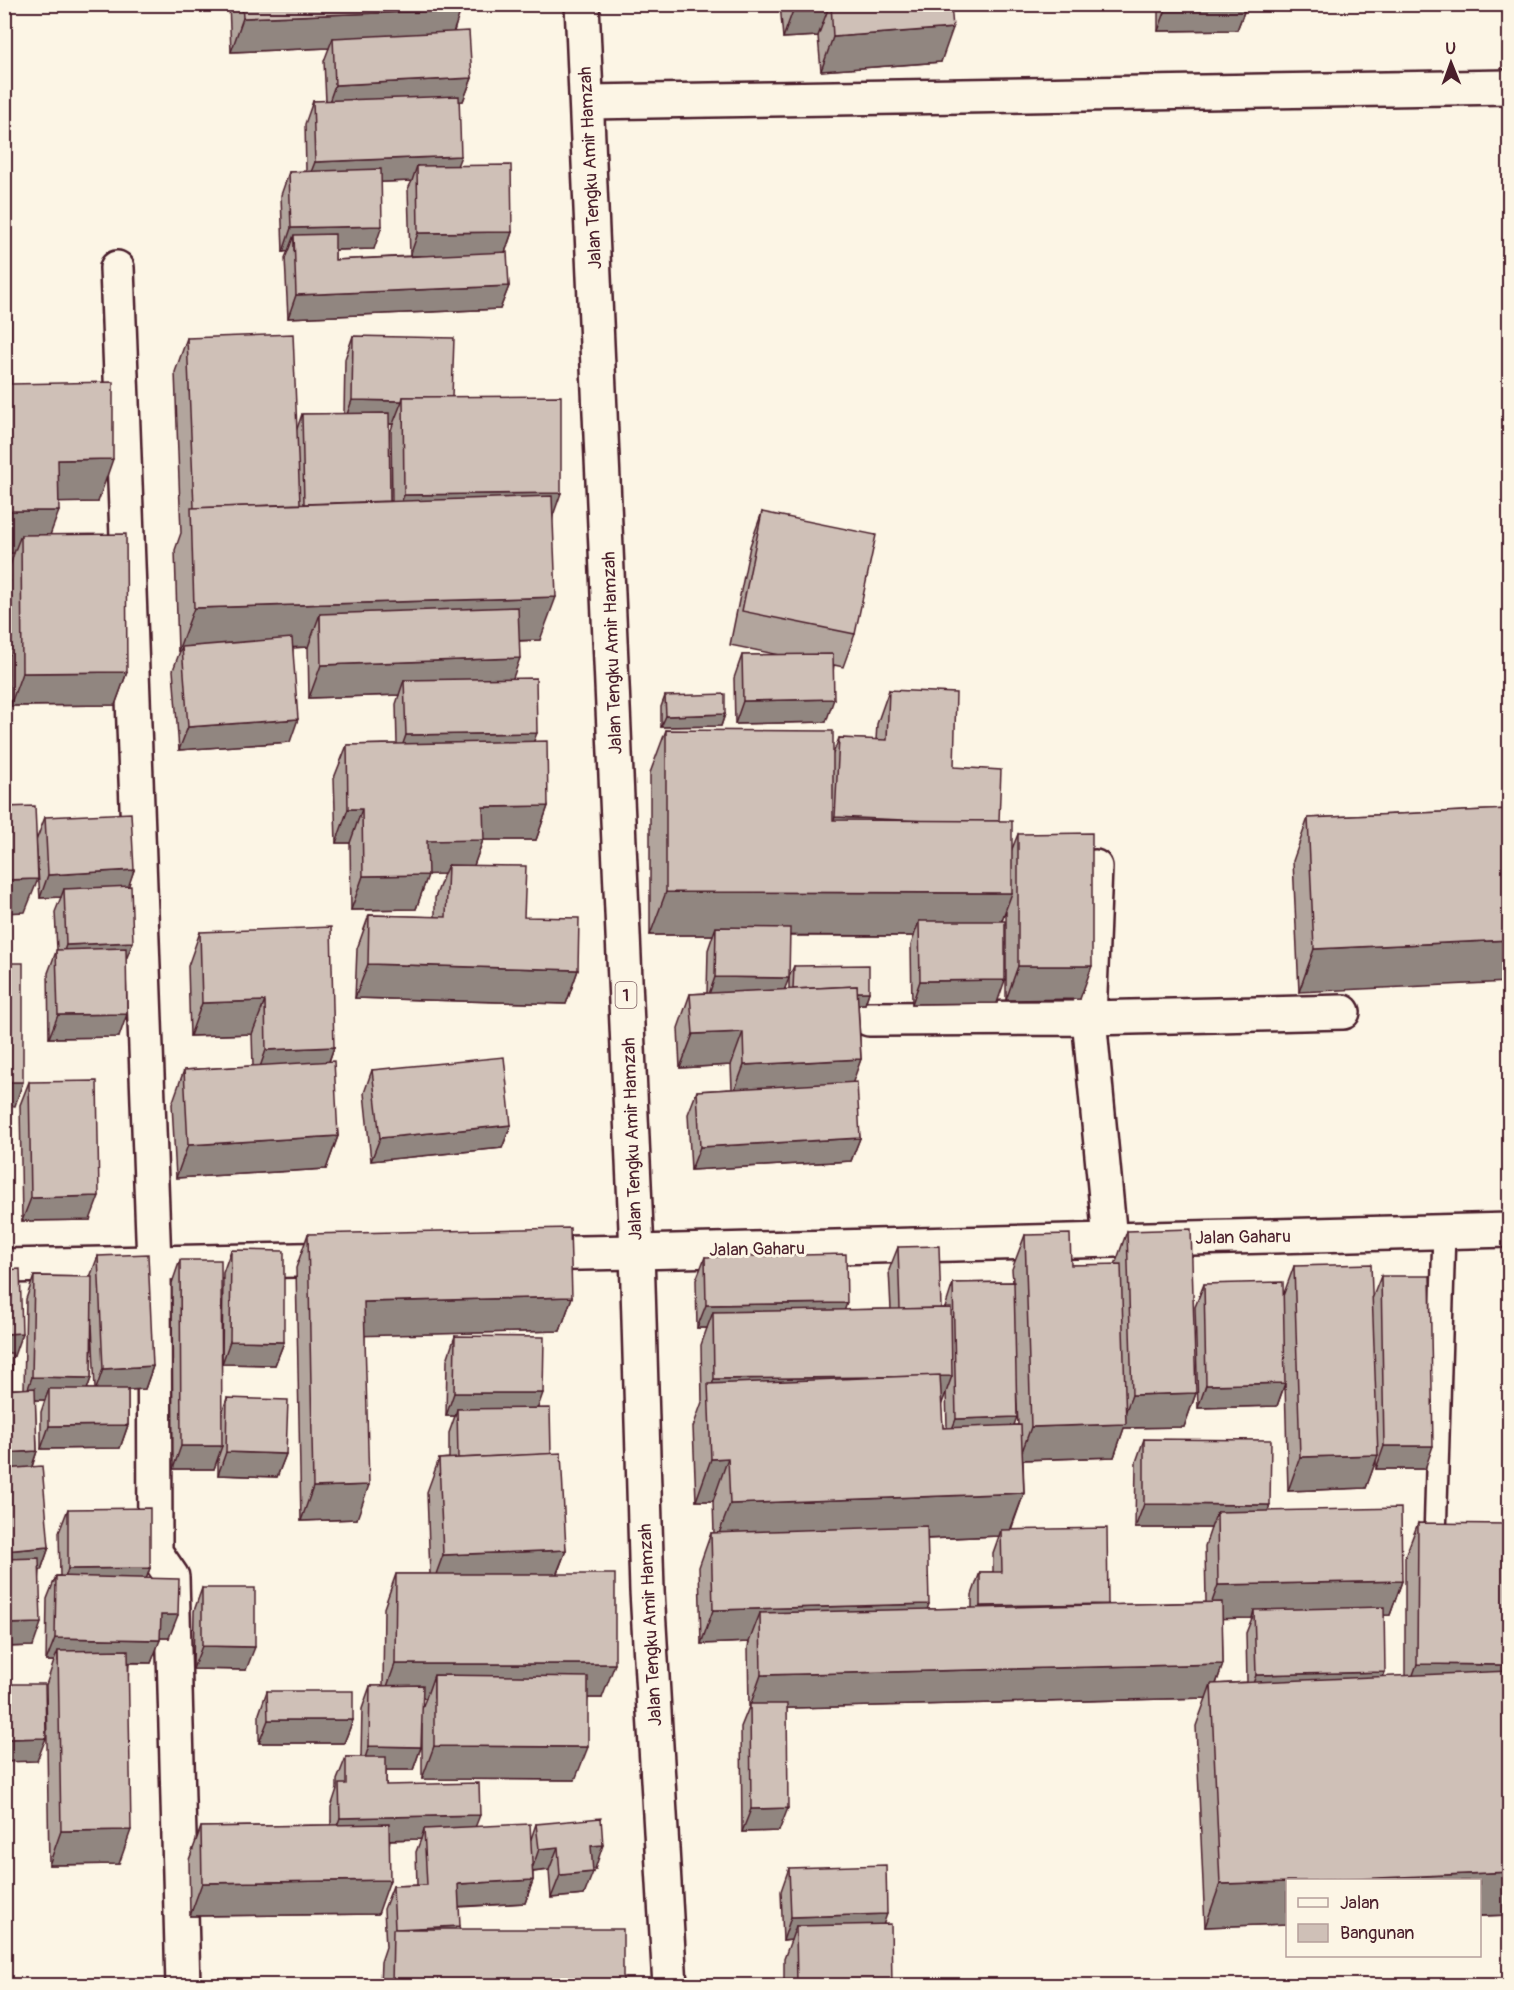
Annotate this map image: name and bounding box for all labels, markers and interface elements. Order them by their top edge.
north arrow [1421,33,1481,93]
text: U [1445,39,1457,59]
street label: Jalan Tengku Amir Hamzah [574,66,607,270]
street label: Jalan Tengku Amir Hamzah [597,551,628,755]
road number: 1 [616,982,636,1008]
street label: Jalan Tengku Amir Hamzah [617,1037,648,1241]
street label: Jalan Gaharu [1195,1225,1291,1250]
street label: Jalan Gaharu [709,1237,805,1262]
street label: Jalan Tengku Amir Hamzah [634,1523,667,1727]
legend [1286,1879,1481,1957]
text: Jalan [1340,1892,1379,1915]
text: Bangunan [1340,1922,1415,1945]

